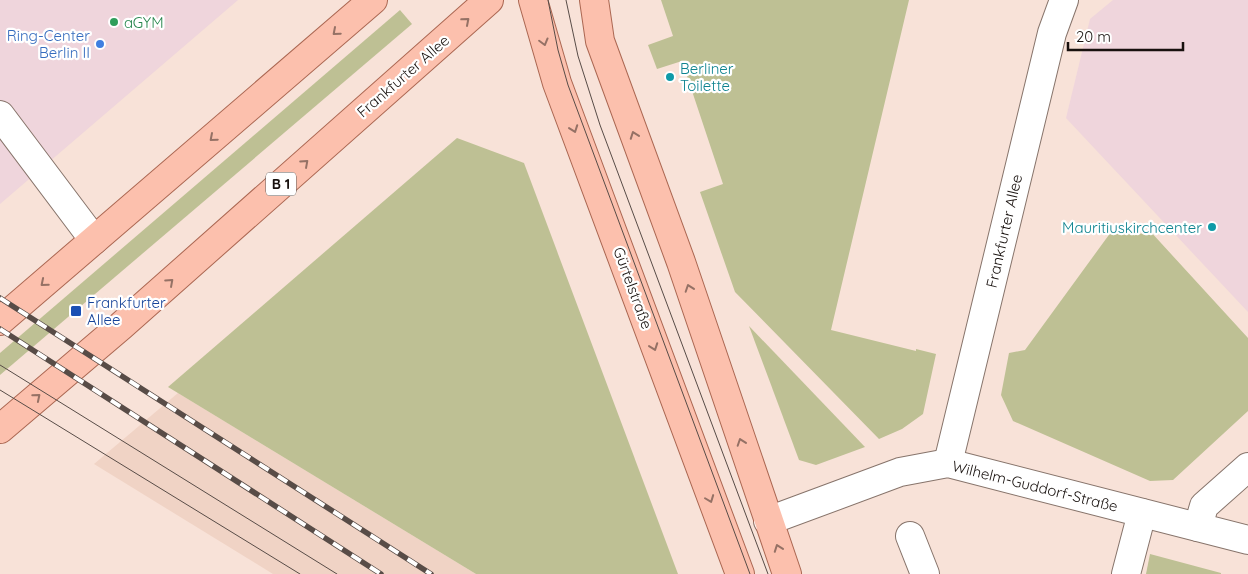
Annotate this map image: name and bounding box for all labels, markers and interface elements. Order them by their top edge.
place label: aGYM [124,13,164,32]
marker: aGYM [108,16,120,28]
one-way arrow [460,17,469,26]
scale bar [1068,20,1183,52]
place label: Ring-Center Berlin II [7,26,90,62]
one-way arrow [332,26,341,35]
text: 20 m [1076,27,1111,46]
street label: Frankfurter Allee [353,31,453,121]
one-way arrow [538,37,549,46]
marker: Ring-Center Berlin II [94,38,106,50]
place label: Berliner Toilette [680,59,734,95]
marker: Berliner Toilette [664,71,676,83]
one-way arrow [568,124,578,133]
one-way arrow [630,131,640,140]
one-way arrow [209,132,218,141]
one-way arrow [299,160,308,169]
road number: B 1 [266,172,296,195]
street label: Frankfurter Allee [982,172,1026,290]
place label: Mauritiuskirchcenter [1062,218,1202,237]
marker: Mauritiuskirchcenter [1206,221,1218,233]
street label: Gürtelstraße [609,244,657,332]
one-way arrow [41,277,50,286]
one-way arrow [164,279,173,288]
one-way arrow [685,284,695,292]
place label: Frankfurter Allee [87,293,166,329]
marker: Frankfurter Allee [69,304,83,318]
one-way arrow [648,342,658,351]
one-way arrow [31,395,40,403]
one-way arrow [737,438,747,446]
street label: Wilhelm-Guddorf-Straße [950,456,1120,516]
one-way arrow [704,494,715,503]
one-way arrow [774,544,784,552]

